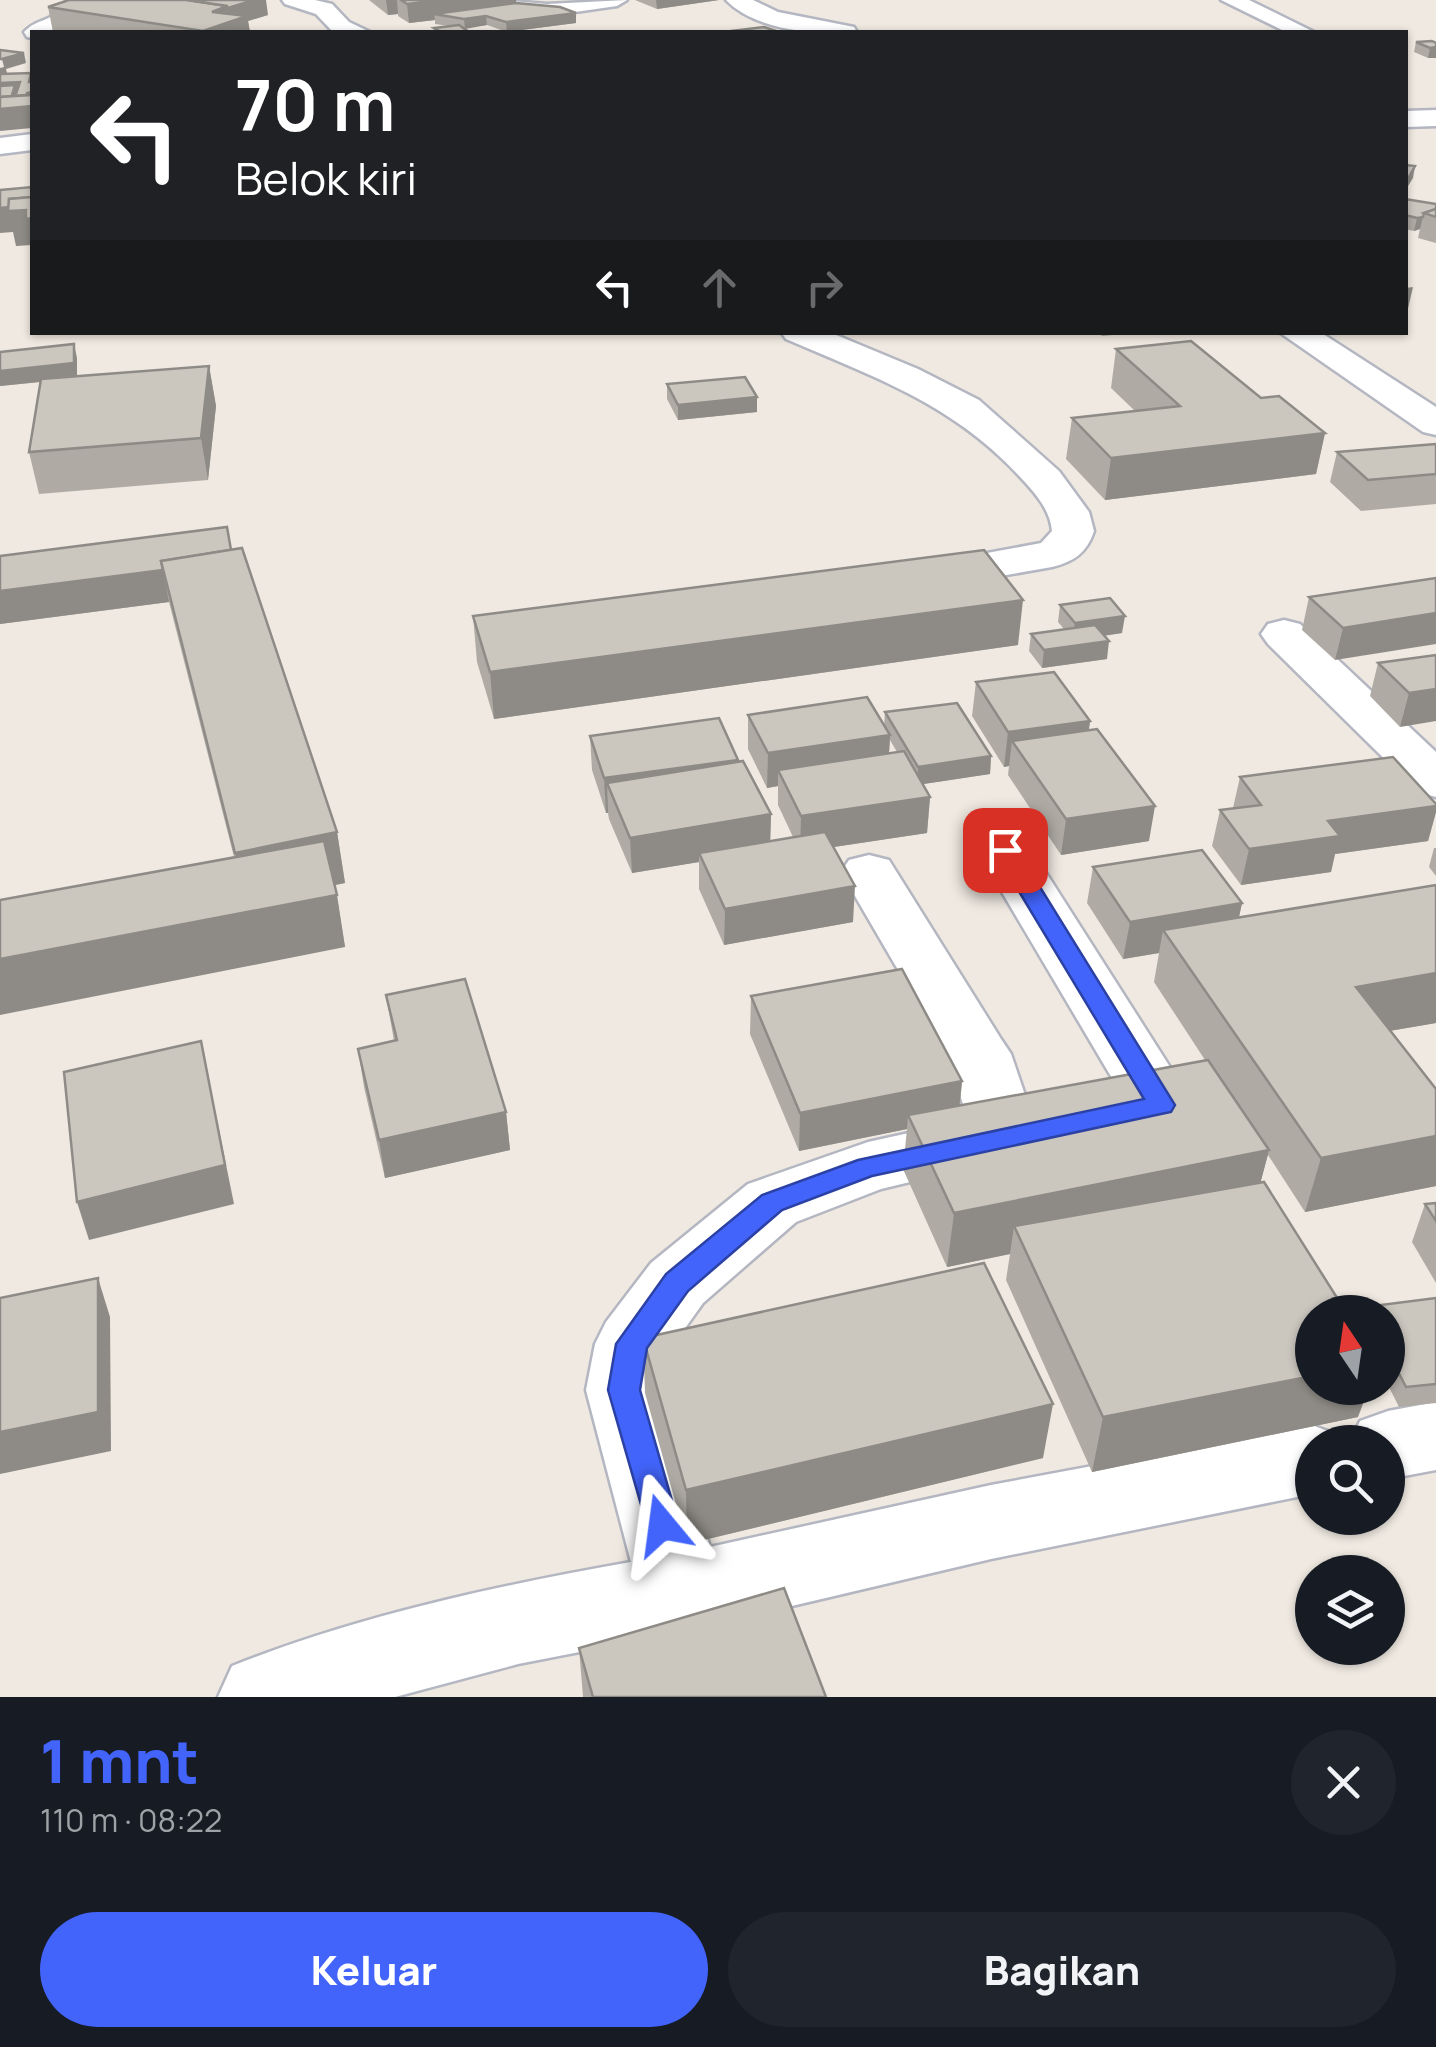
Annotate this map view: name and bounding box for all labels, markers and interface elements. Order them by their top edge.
text: 70 m [235,56,395,152]
icon: left [70,70,200,200]
text: Belok kiri [235,147,417,209]
icon: left [587,260,642,315]
icon: ahead [692,260,747,315]
icon: right [797,260,852,315]
pin [963,808,1048,893]
icon: arrive [978,823,1033,878]
north arrow [1295,1295,1405,1405]
map controls [1295,1295,1405,1665]
button: search [1295,1425,1405,1535]
position arrow [610,1473,714,1577]
button: layers [1295,1555,1405,1665]
text: 1 mnt [40,1719,199,1801]
button: close [1291,1730,1396,1835]
text: 110 m · 08:22 [40,1798,222,1842]
button: Keluar [40,1912,708,2027]
button: Bagikan [728,1912,1396,2027]

